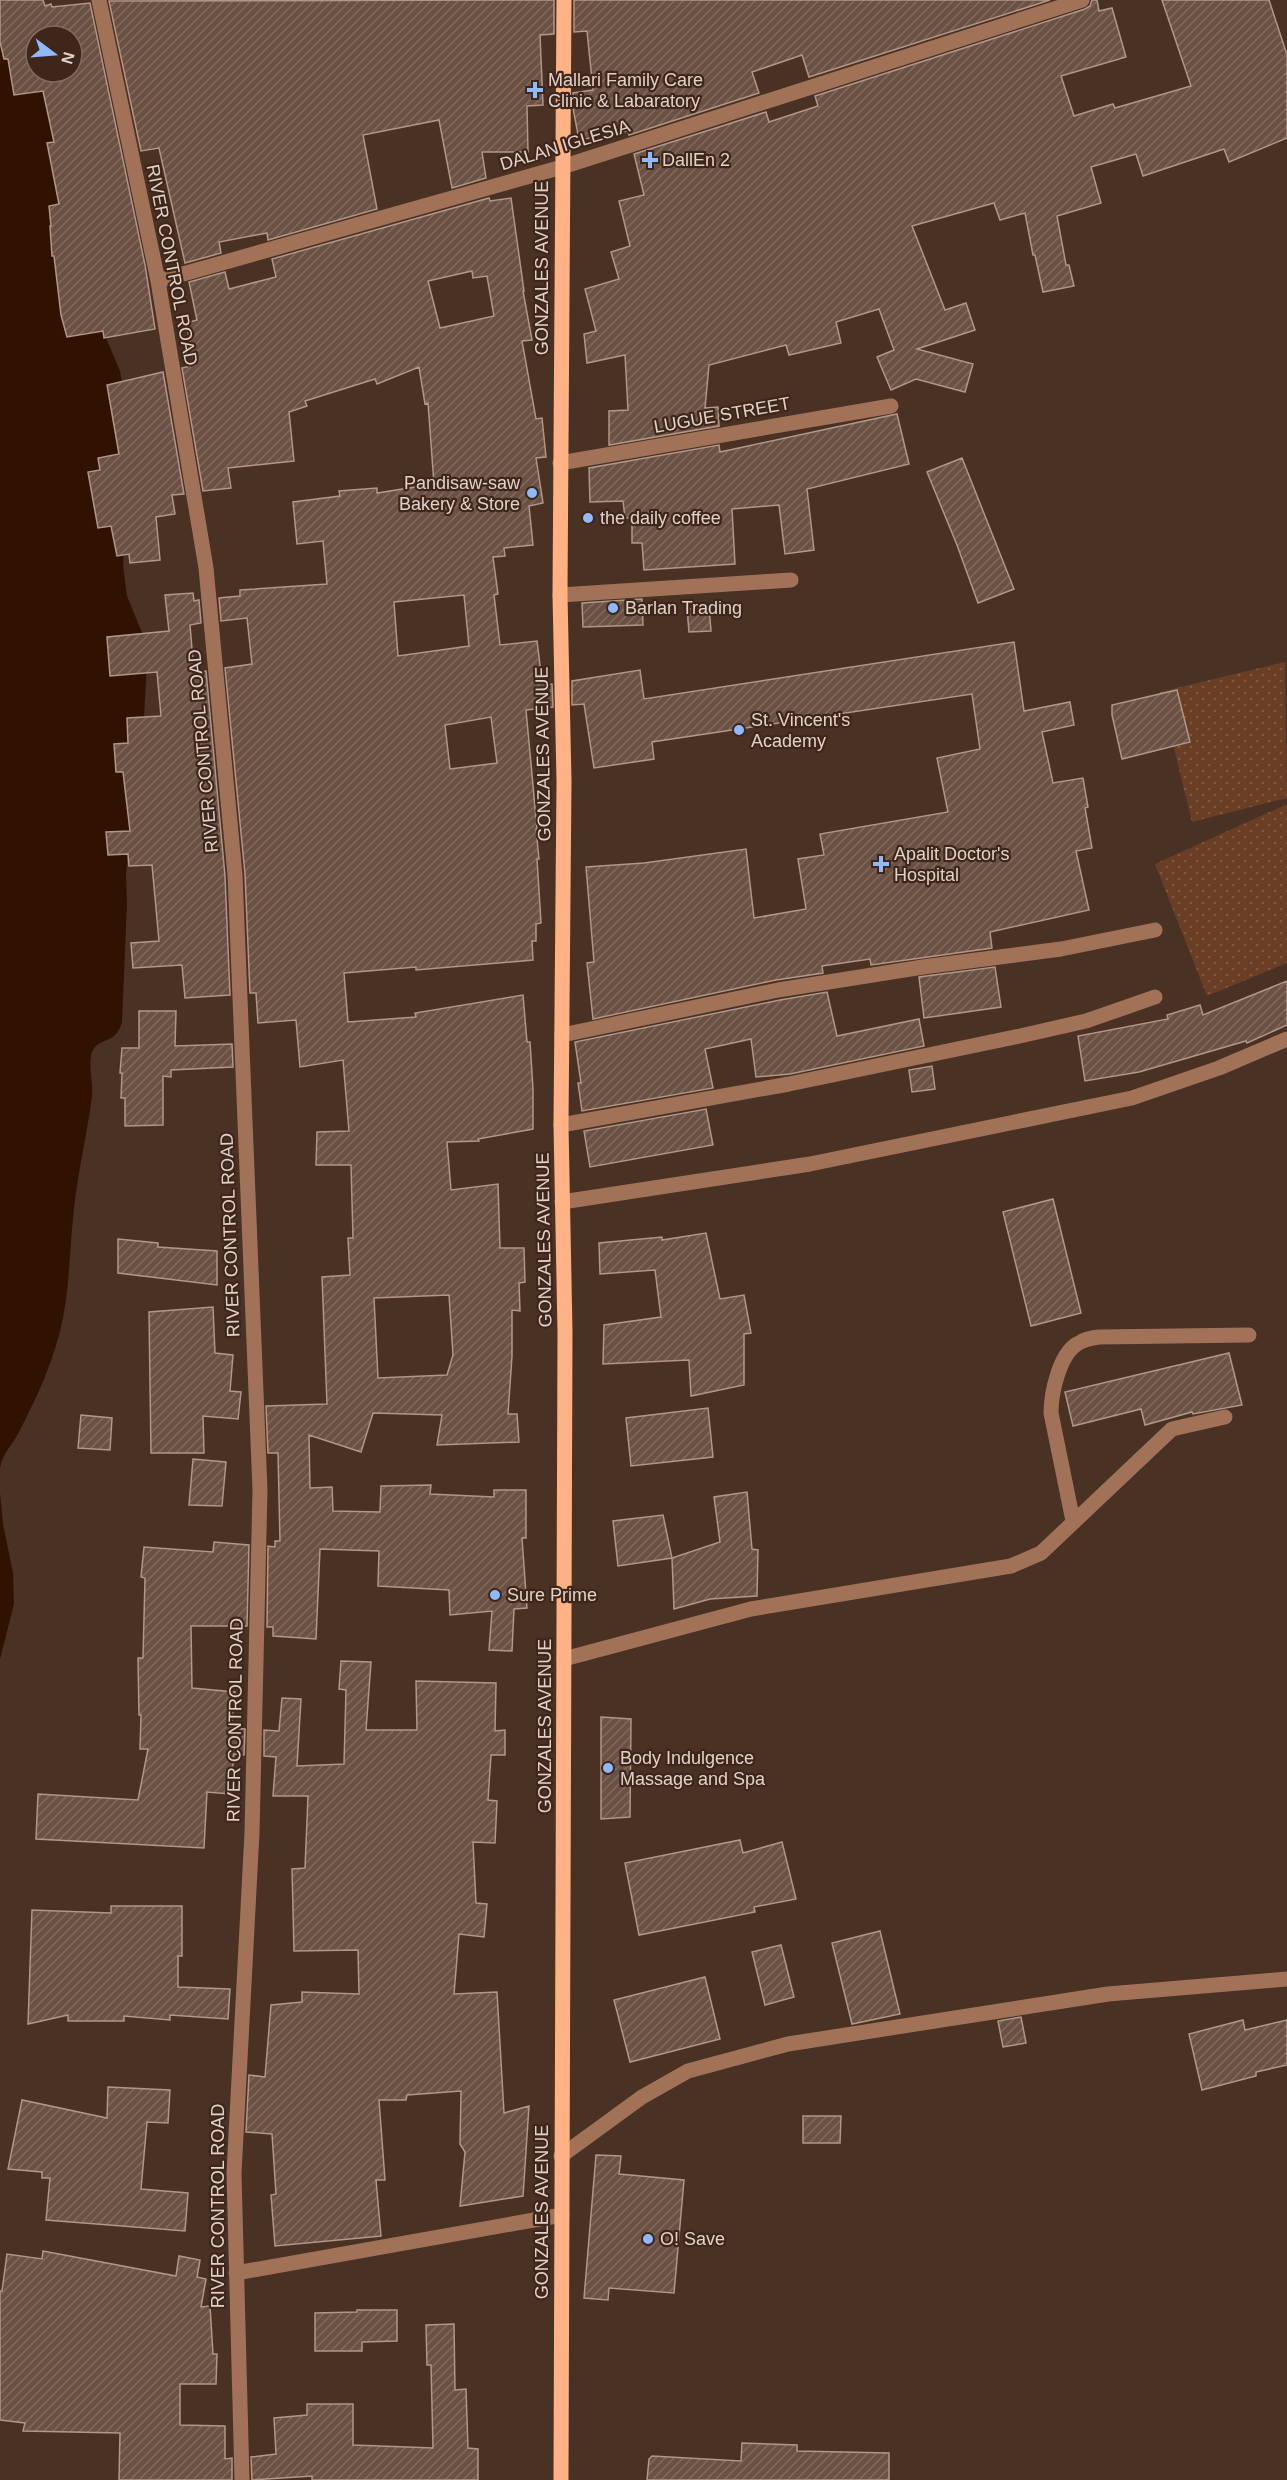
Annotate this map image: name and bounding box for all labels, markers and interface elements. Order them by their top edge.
north arrow [24,24,84,84]
text: N [58,50,78,66]
place label: Mallari Family Care Clinic & Labaratory [548,70,703,111]
marker: Mallari Family Care Clinic & Labaratory [526,81,544,99]
street label: DALAN IGLESIA [497,116,633,174]
place label: DallEn 2 [662,150,730,170]
marker: DallEn 2 [643,153,657,167]
street label: RIVER CONTROL ROAD [143,163,201,367]
street label: GONZALES AVENUE [532,181,552,355]
street label: LUGUE STREET [652,393,792,437]
place label: Pandisaw-saw Bakery & Store [399,473,521,514]
marker: Pandisaw-saw Bakery & Store [525,486,539,500]
place label: the daily coffee [600,508,721,528]
marker: the daily coffee [581,511,595,525]
place label: Barlan Trading [625,598,742,618]
marker: Barlan Trading [606,601,620,615]
street label: RIVER CONTROL ROAD [184,648,222,854]
street label: GONZALES AVENUE [531,666,555,842]
place label: St. Vincent's Academy [751,710,850,751]
marker: St. Vincent's Academy [732,723,746,737]
place label: Apalit Doctor's Hospital [894,844,1009,885]
marker: Apalit Doctor's Hospital [872,855,890,873]
street label: RIVER CONTROL ROAD [216,1133,244,1337]
street label: GONZALES AVENUE [532,1152,556,1328]
place label: Sure Prime [507,1585,597,1605]
marker: Sure Prime [488,1588,502,1602]
street label: RIVER CONTROL ROAD [223,1618,247,1822]
street label: GONZALES AVENUE [535,1639,555,1813]
place label: Body Indulgence Massage and Spa [620,1748,766,1789]
marker: Body Indulgence Massage and Spa [601,1761,615,1775]
street label: RIVER CONTROL ROAD [208,2104,228,2308]
street label: GONZALES AVENUE [532,2125,552,2299]
place label: O! Save [660,2229,725,2249]
marker: O! Save [641,2232,655,2246]

